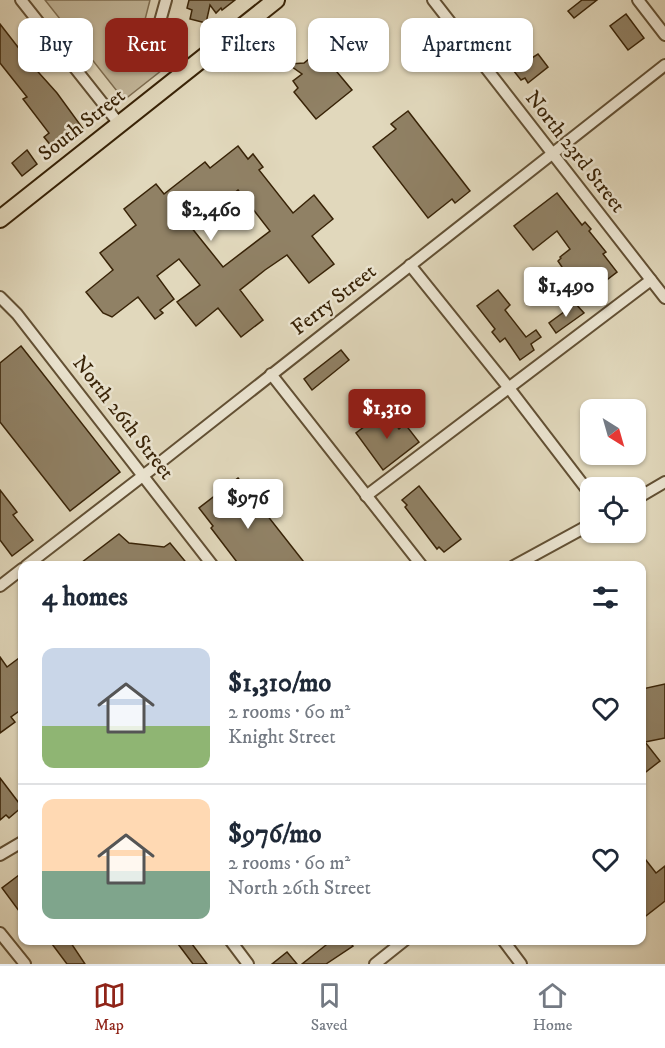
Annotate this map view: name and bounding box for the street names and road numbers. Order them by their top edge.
street label: South Street [33,83,131,167]
street label: North 23rd Street [519,86,631,218]
street label: Ferry Street [286,259,382,341]
street label: North 26th Street [67,351,180,485]

